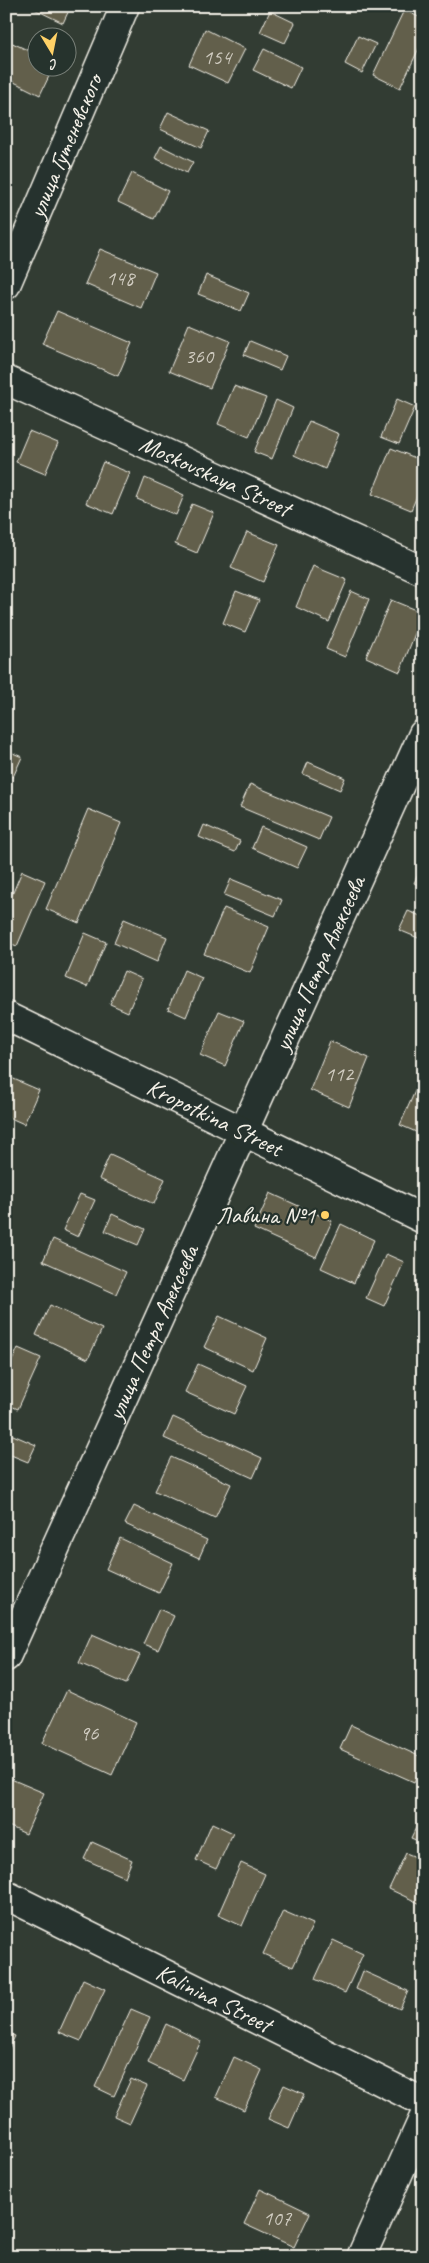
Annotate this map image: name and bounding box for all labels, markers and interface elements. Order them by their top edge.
north arrow [28,28,78,78]
house number: 154 [203,44,234,70]
text: С [47,55,59,74]
street label: улица Гутеневского [21,67,110,224]
house number: 148 [106,265,137,291]
house number: 360 [185,343,215,369]
street label: Moskovskaya Street [135,428,298,525]
street label: улица Петра Алексеева [266,869,373,1058]
house number: 112 [325,1061,355,1087]
street label: Kropotkina Street [142,1072,289,1164]
place label: Лавина №1 [216,1200,316,1230]
marker: Лавина №1 [319,1209,331,1221]
street label: улица Петра Алексеева [99,1238,206,1427]
house number: 96 [80,1720,99,1746]
street label: Kalinina Street [151,1957,279,2041]
house number: 107 [263,2205,293,2231]

